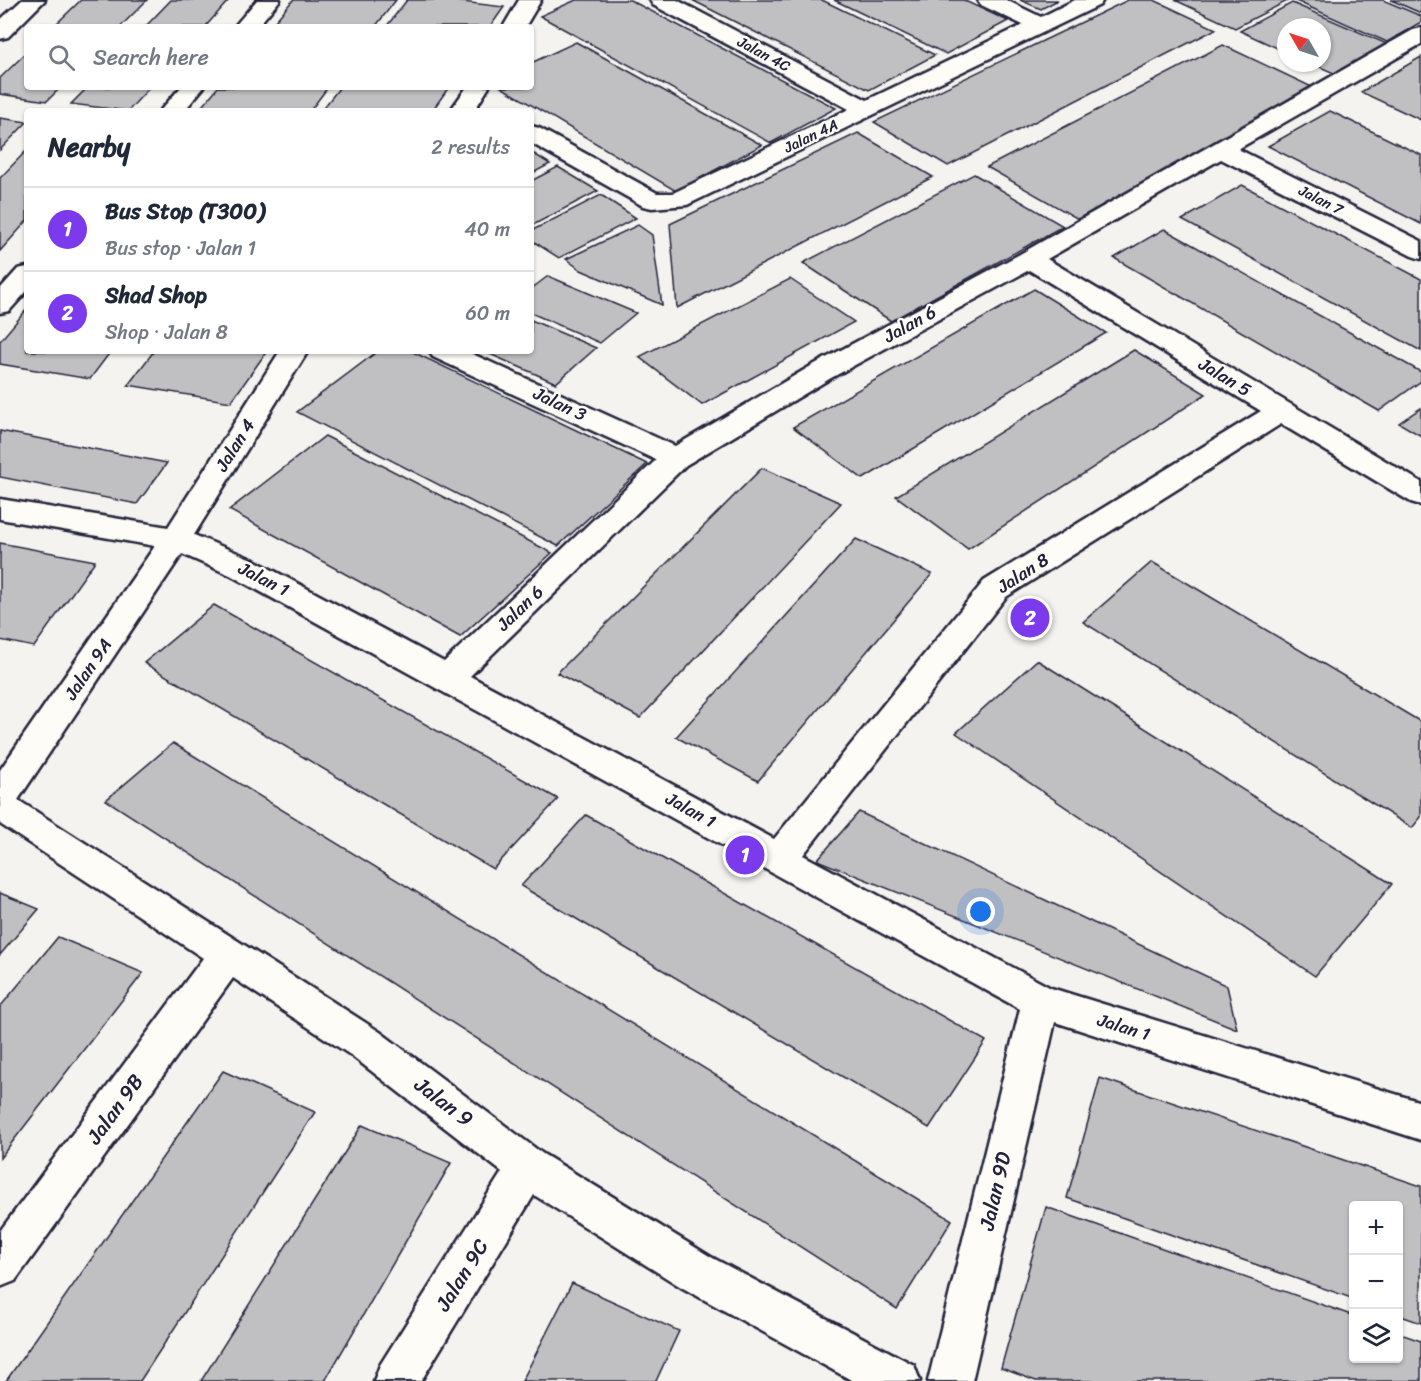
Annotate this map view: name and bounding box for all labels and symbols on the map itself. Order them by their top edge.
north arrow [1277,18,1331,72]
street label: Jalan 4C [732,29,796,79]
street label: Jalan 4A [779,112,843,161]
street label: Jalan 7 [1293,177,1349,223]
street label: Jalan 6 [877,296,942,352]
street label: Jalan 5 [1191,348,1258,405]
street label: Jalan 3 [527,377,592,430]
street label: Jalan 4 [206,412,264,479]
street label: Jalan 8 [990,544,1056,602]
street label: Jalan 1 [232,552,295,606]
street label: Jalan 6 [488,577,551,640]
pin: 2 [1010,596,1050,640]
street label: Jalan 9A [55,631,121,707]
street label: Jalan 1 [659,782,723,837]
pin: 1 [726,832,764,878]
your location [966,897,995,926]
street label: Jalan 1 [1093,1004,1155,1050]
street label: Jalan 9B [76,1066,154,1153]
street label: Jalan 9 [405,1066,482,1137]
street label: Jalan 9D [967,1148,1023,1235]
street label: Jalan 9C [424,1231,499,1320]

